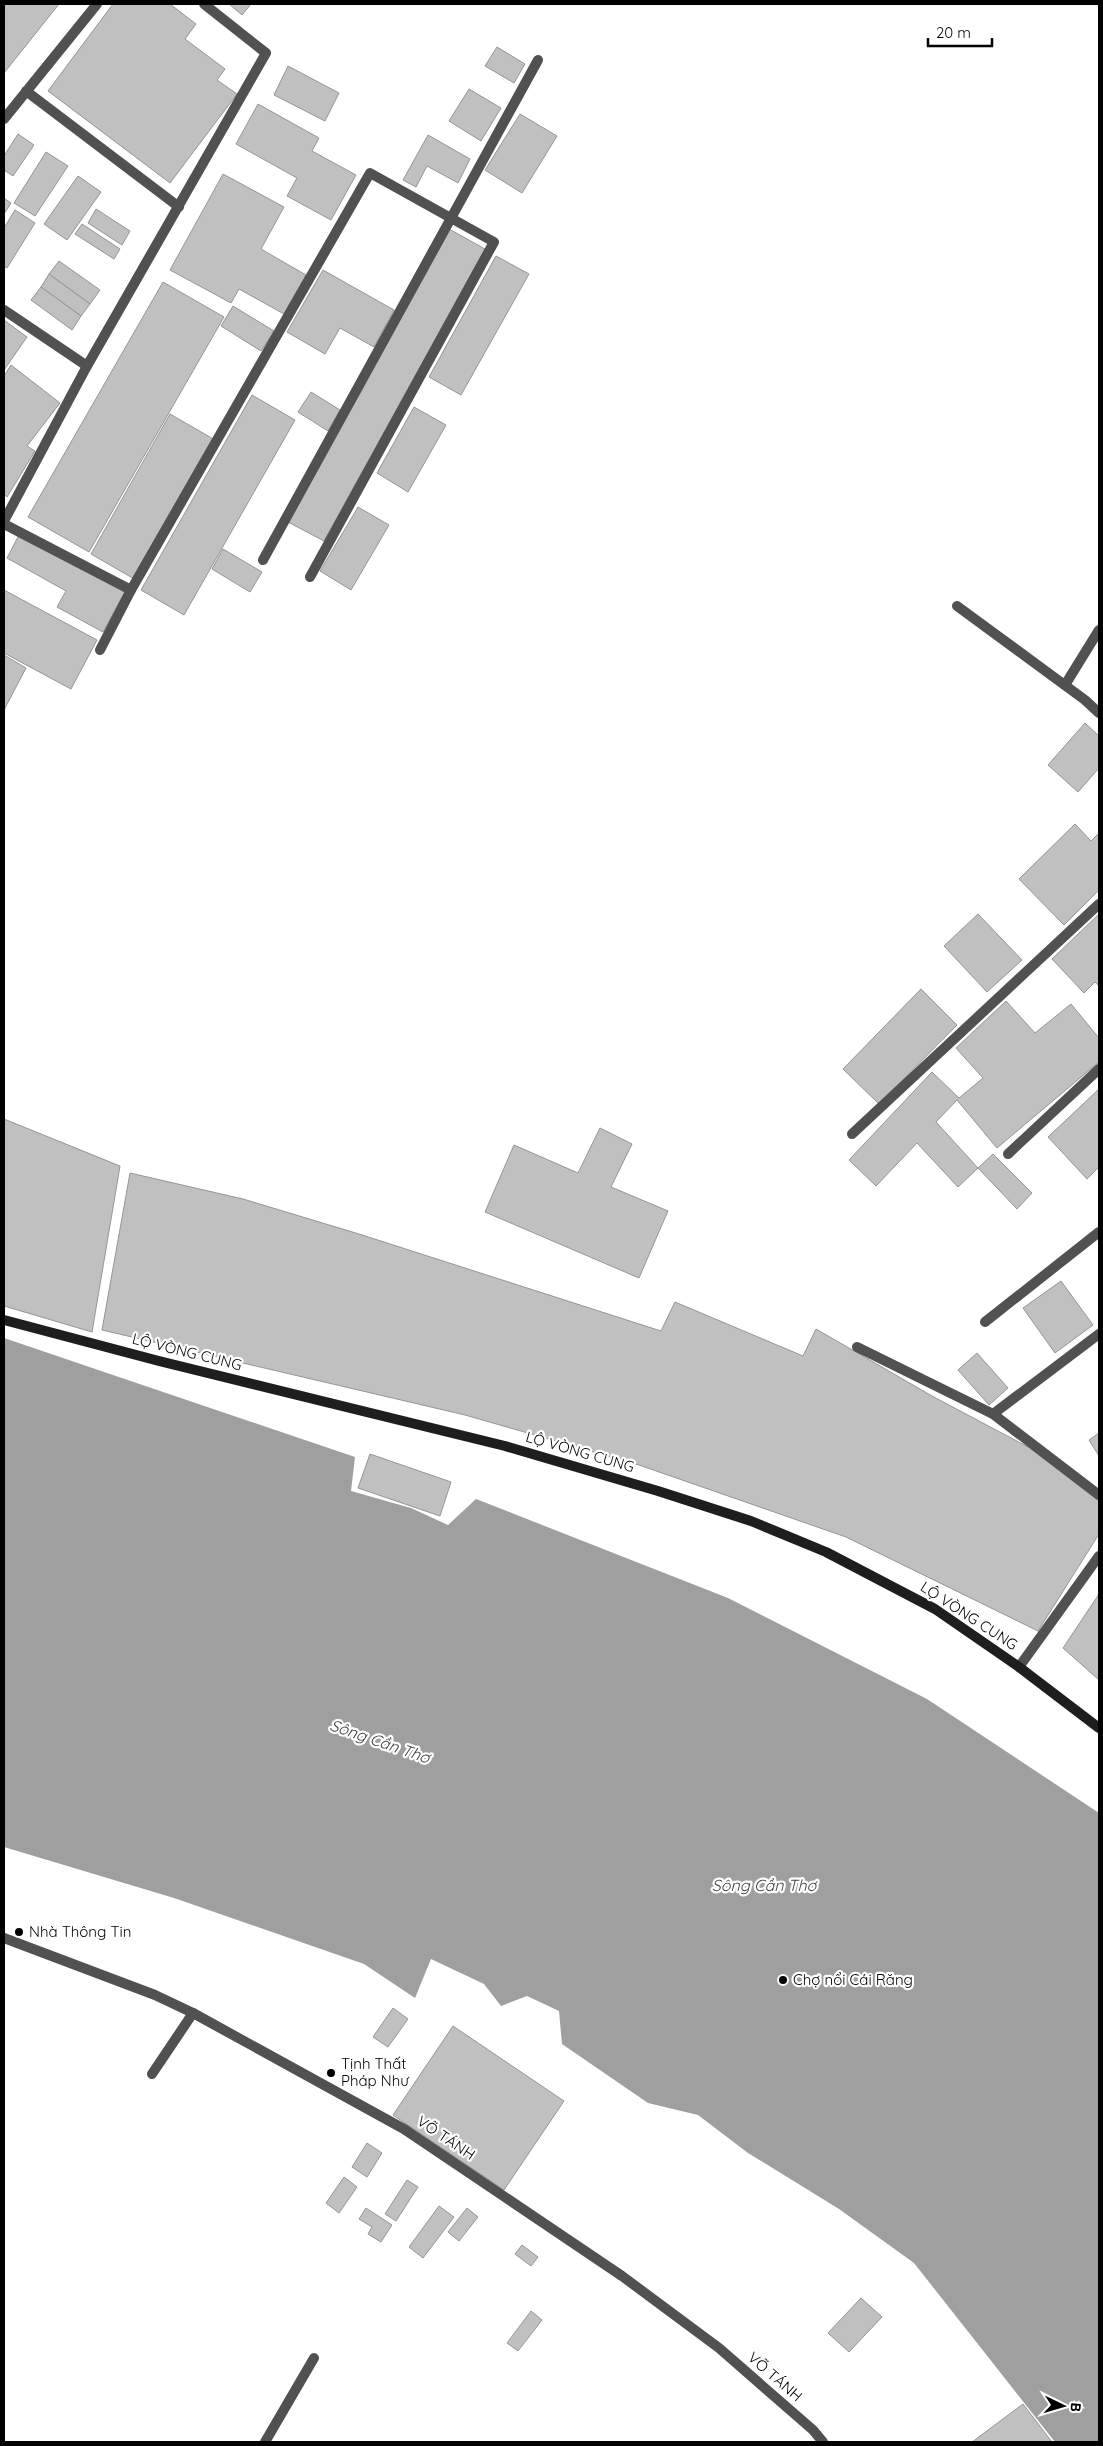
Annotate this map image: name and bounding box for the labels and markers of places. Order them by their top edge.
place label: Nhà Thông Tin [29,1922,131,1941]
marker: Nhà Thông Tin [13,1926,25,1938]
place label: Chợ nổi Cái Răng [793,1970,913,1989]
marker: Chợ nổi Cái Răng [777,1974,789,1986]
place label: Tịnh Thất Pháp Như [341,2054,410,2090]
marker: Tịnh Thất Pháp Như [325,2067,337,2079]

